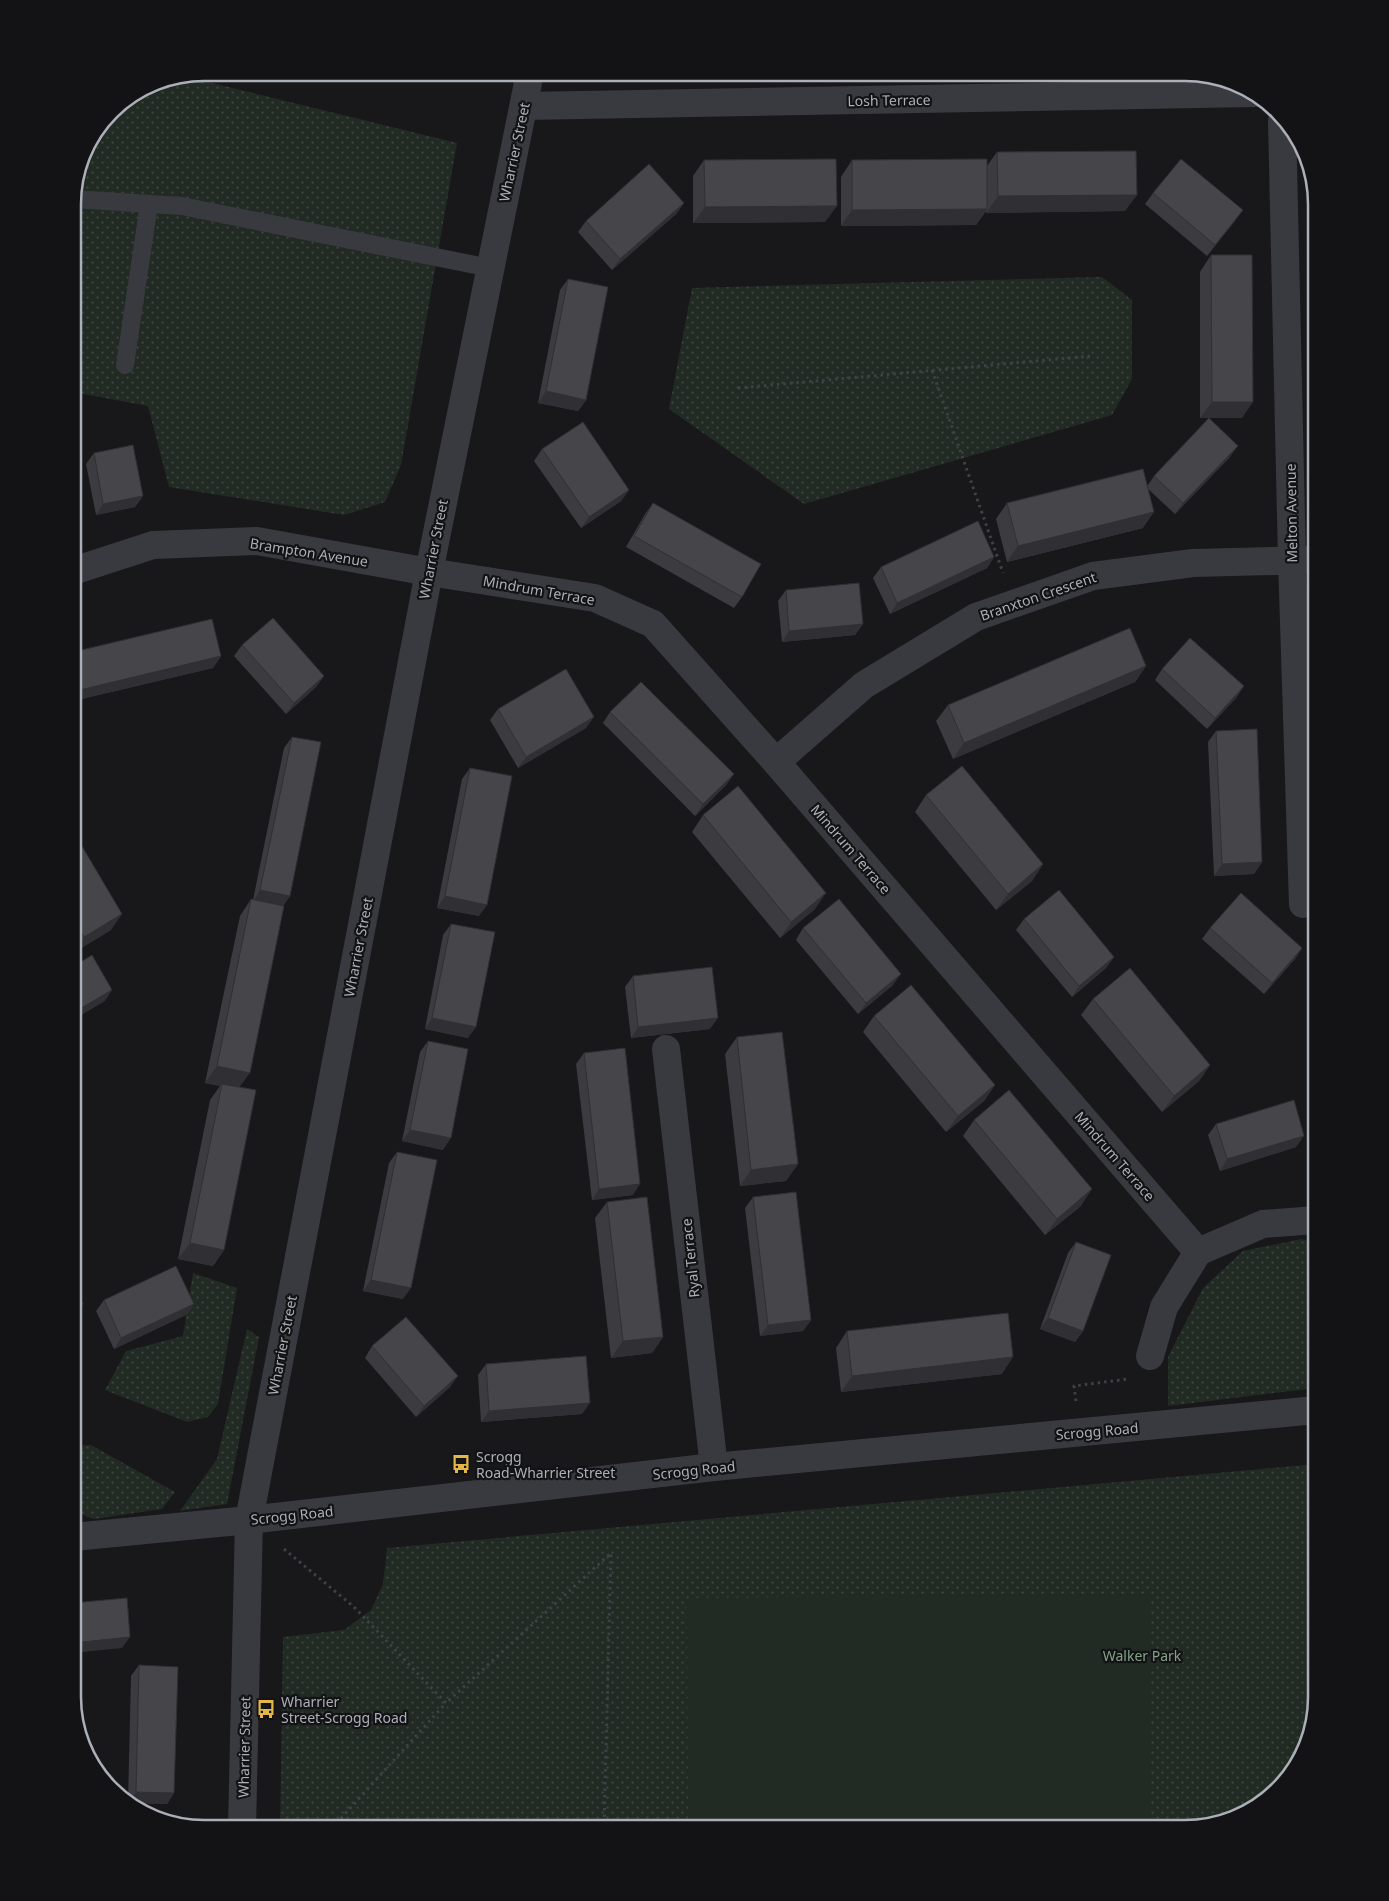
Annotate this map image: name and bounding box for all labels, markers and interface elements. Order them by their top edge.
street label: Losh Terrace [847,90,931,110]
street label: Wharrier Street [494,101,534,203]
street label: Melton Avenue [1281,463,1301,563]
street label: Wharrier Street [414,498,452,600]
street label: Brampton Avenue [249,533,369,571]
street label: Branxton Crescent [977,567,1099,625]
street label: Mindrum Terrace [482,571,596,609]
street label: Mindrum Terrace [807,800,895,898]
street label: Wharrier Street [339,896,377,998]
street label: Mindrum Terrace [1071,1107,1159,1205]
street label: Ryal Terrace [676,1217,704,1298]
street label: Wharrier Street [263,1294,301,1396]
street label: Scrogg Road [1055,1418,1139,1444]
place label: Scrogg Road-Wharrier Street [476,1447,615,1482]
bus stop icon: Scrogg Road-Wharrier Street [450,1453,472,1475]
street label: Scrogg Road [652,1456,736,1484]
street label: Scrogg Road [250,1501,334,1529]
park label: Walker Park [1103,1646,1182,1665]
place label: Wharrier Street-Scrogg Road [281,1692,407,1727]
street label: Wharrier Street [234,1696,254,1798]
bus stop icon: Wharrier Street-Scrogg Road [255,1698,277,1720]

